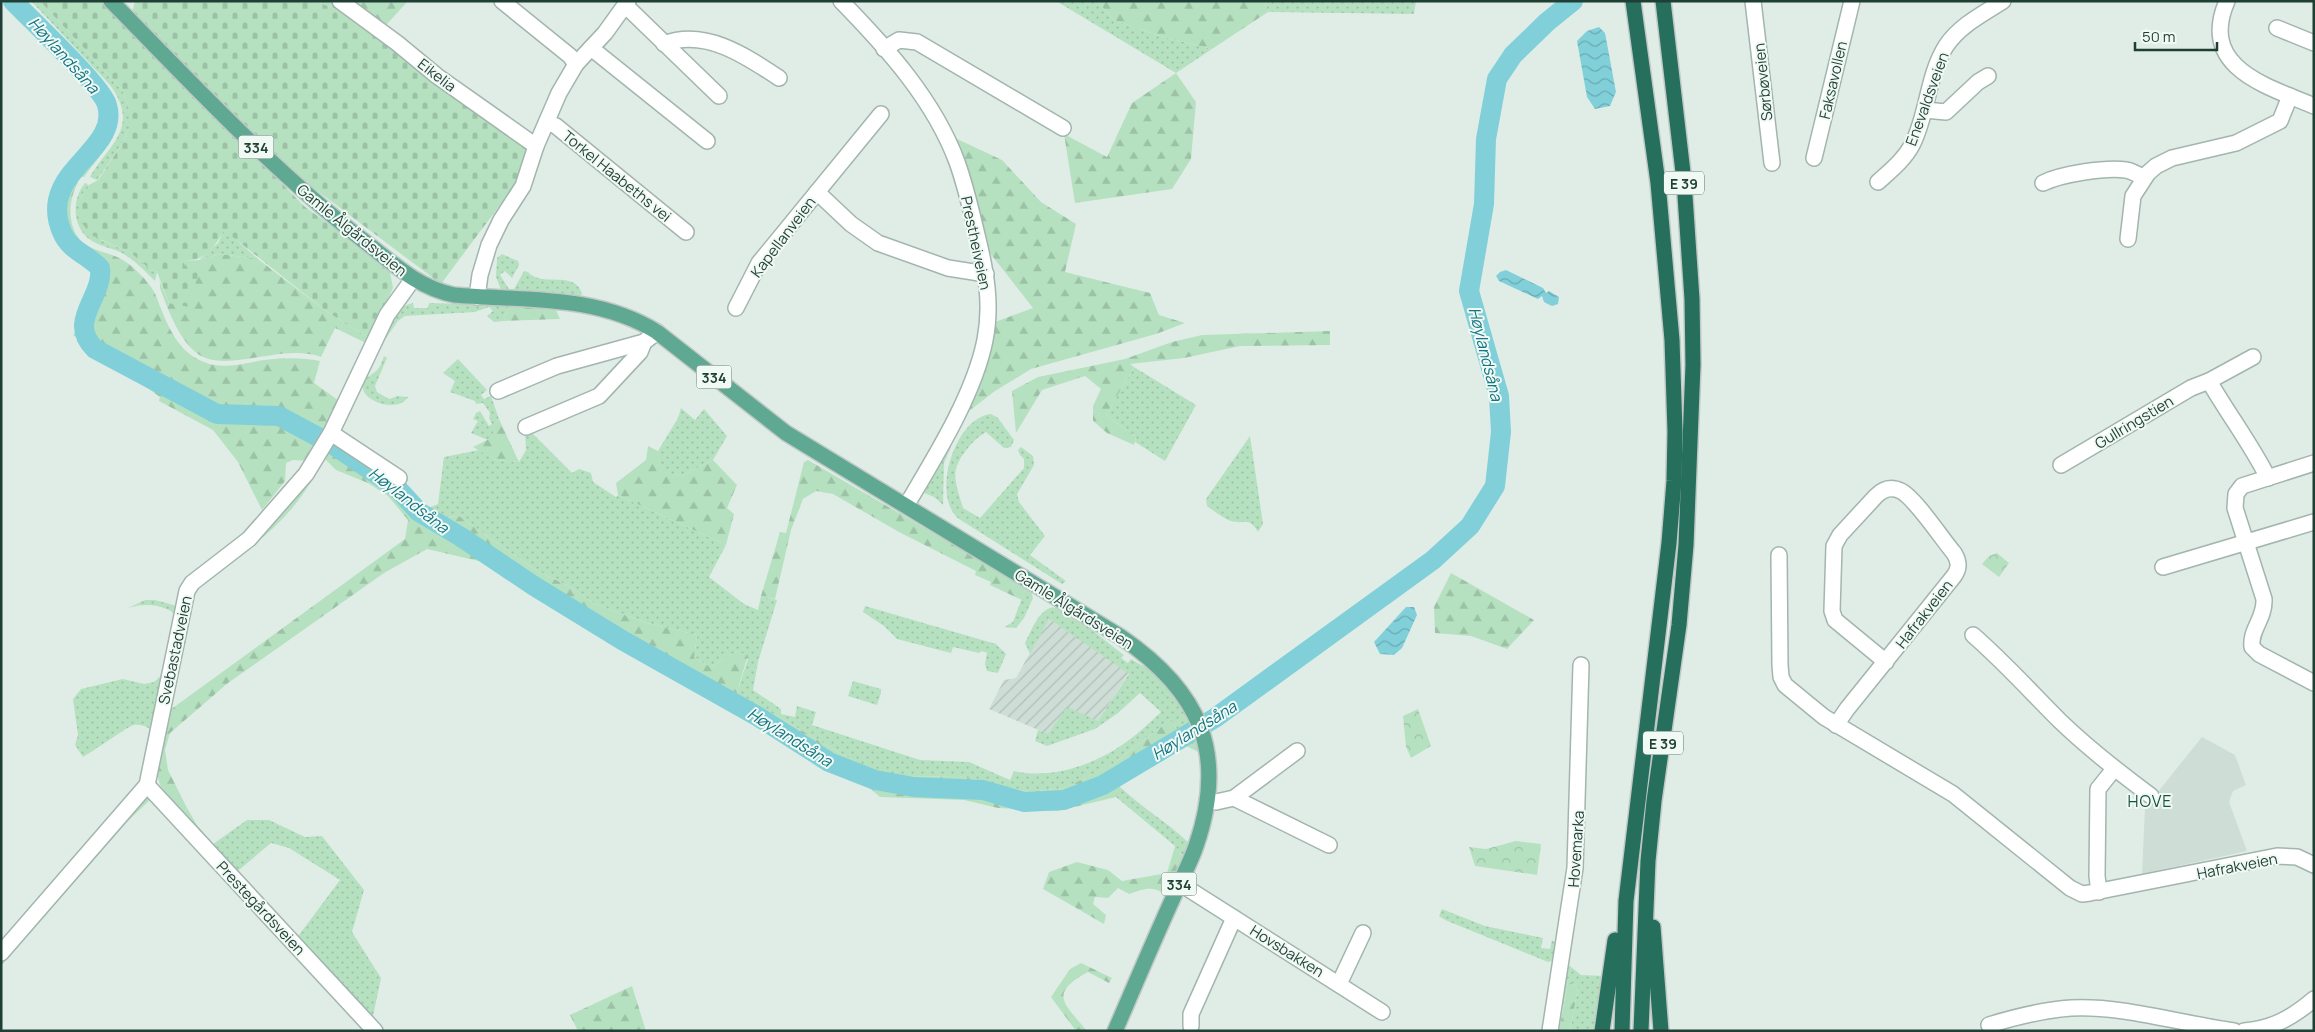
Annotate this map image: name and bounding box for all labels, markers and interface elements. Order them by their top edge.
water label: Høylandsåna [24,12,105,99]
scale bar [2135,20,2218,52]
text: 50 m [2142,26,2176,47]
street label: Faksavollen [1814,39,1852,121]
street label: Sørbøveien [1748,42,1778,122]
street label: Enevaldsveien [1900,49,1954,149]
street label: Eikelia [413,53,461,97]
street label: Torkel Haabeths vei [558,125,676,227]
road number: 334 [238,136,274,158]
road number: E 39 [1664,172,1704,194]
street label: Gamle Ålgårdsveien [293,179,411,281]
street label: Kapellanveien [746,192,820,282]
street label: Prestheiveien [956,194,996,292]
water label: Høylandsåna [1464,305,1509,404]
road number: 334 [696,366,732,388]
street label: Gullringstien [2091,390,2177,454]
water label: Høylandsåna [364,462,454,539]
street label: Gamle Ålgårdsveien [1011,564,1137,654]
street label: Hafrakveien [1891,575,1958,653]
street label: Svebastadveien [153,594,197,706]
water label: Høylandsåna [1148,695,1241,765]
water label: Høylandsåna [744,702,837,772]
road number: E 39 [1643,731,1683,754]
district label: HOVE [2128,790,2172,812]
street label: Hovemarka [1563,810,1589,888]
street label: Hafrakveien [2195,848,2279,884]
street label: Prestegårdsveien [212,856,310,960]
road number: 334 [1162,872,1196,896]
street label: Hovsbakken [1246,920,1328,982]

